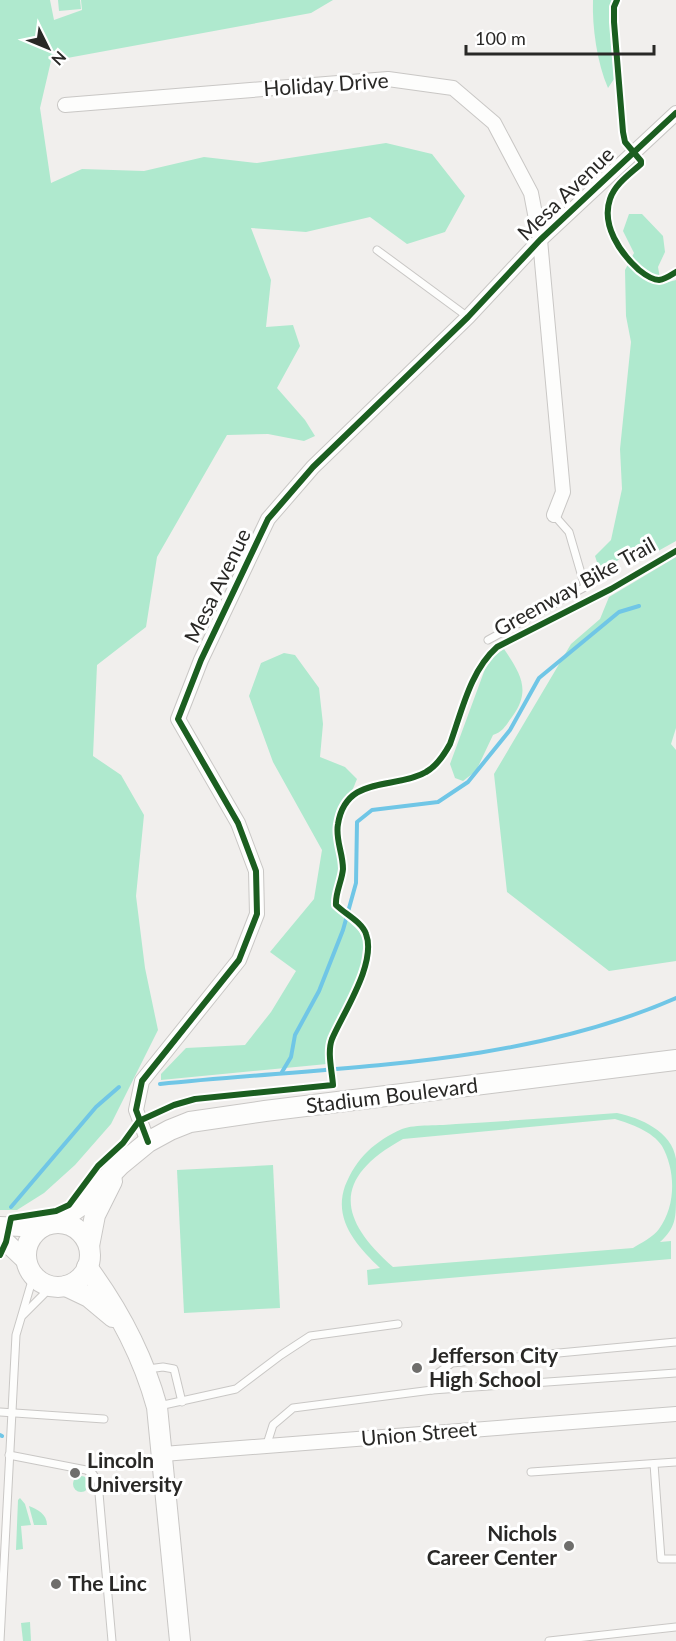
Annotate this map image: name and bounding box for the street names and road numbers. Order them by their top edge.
street label: Holiday Drive [263,67,389,100]
street label: Mesa Avenue [512,141,618,245]
street label: Mesa Avenue [178,524,255,647]
street label: Greenway Bike Trail [489,531,659,640]
street label: Stadium Boulevard [304,1072,479,1117]
street label: Union Street [360,1415,478,1450]

